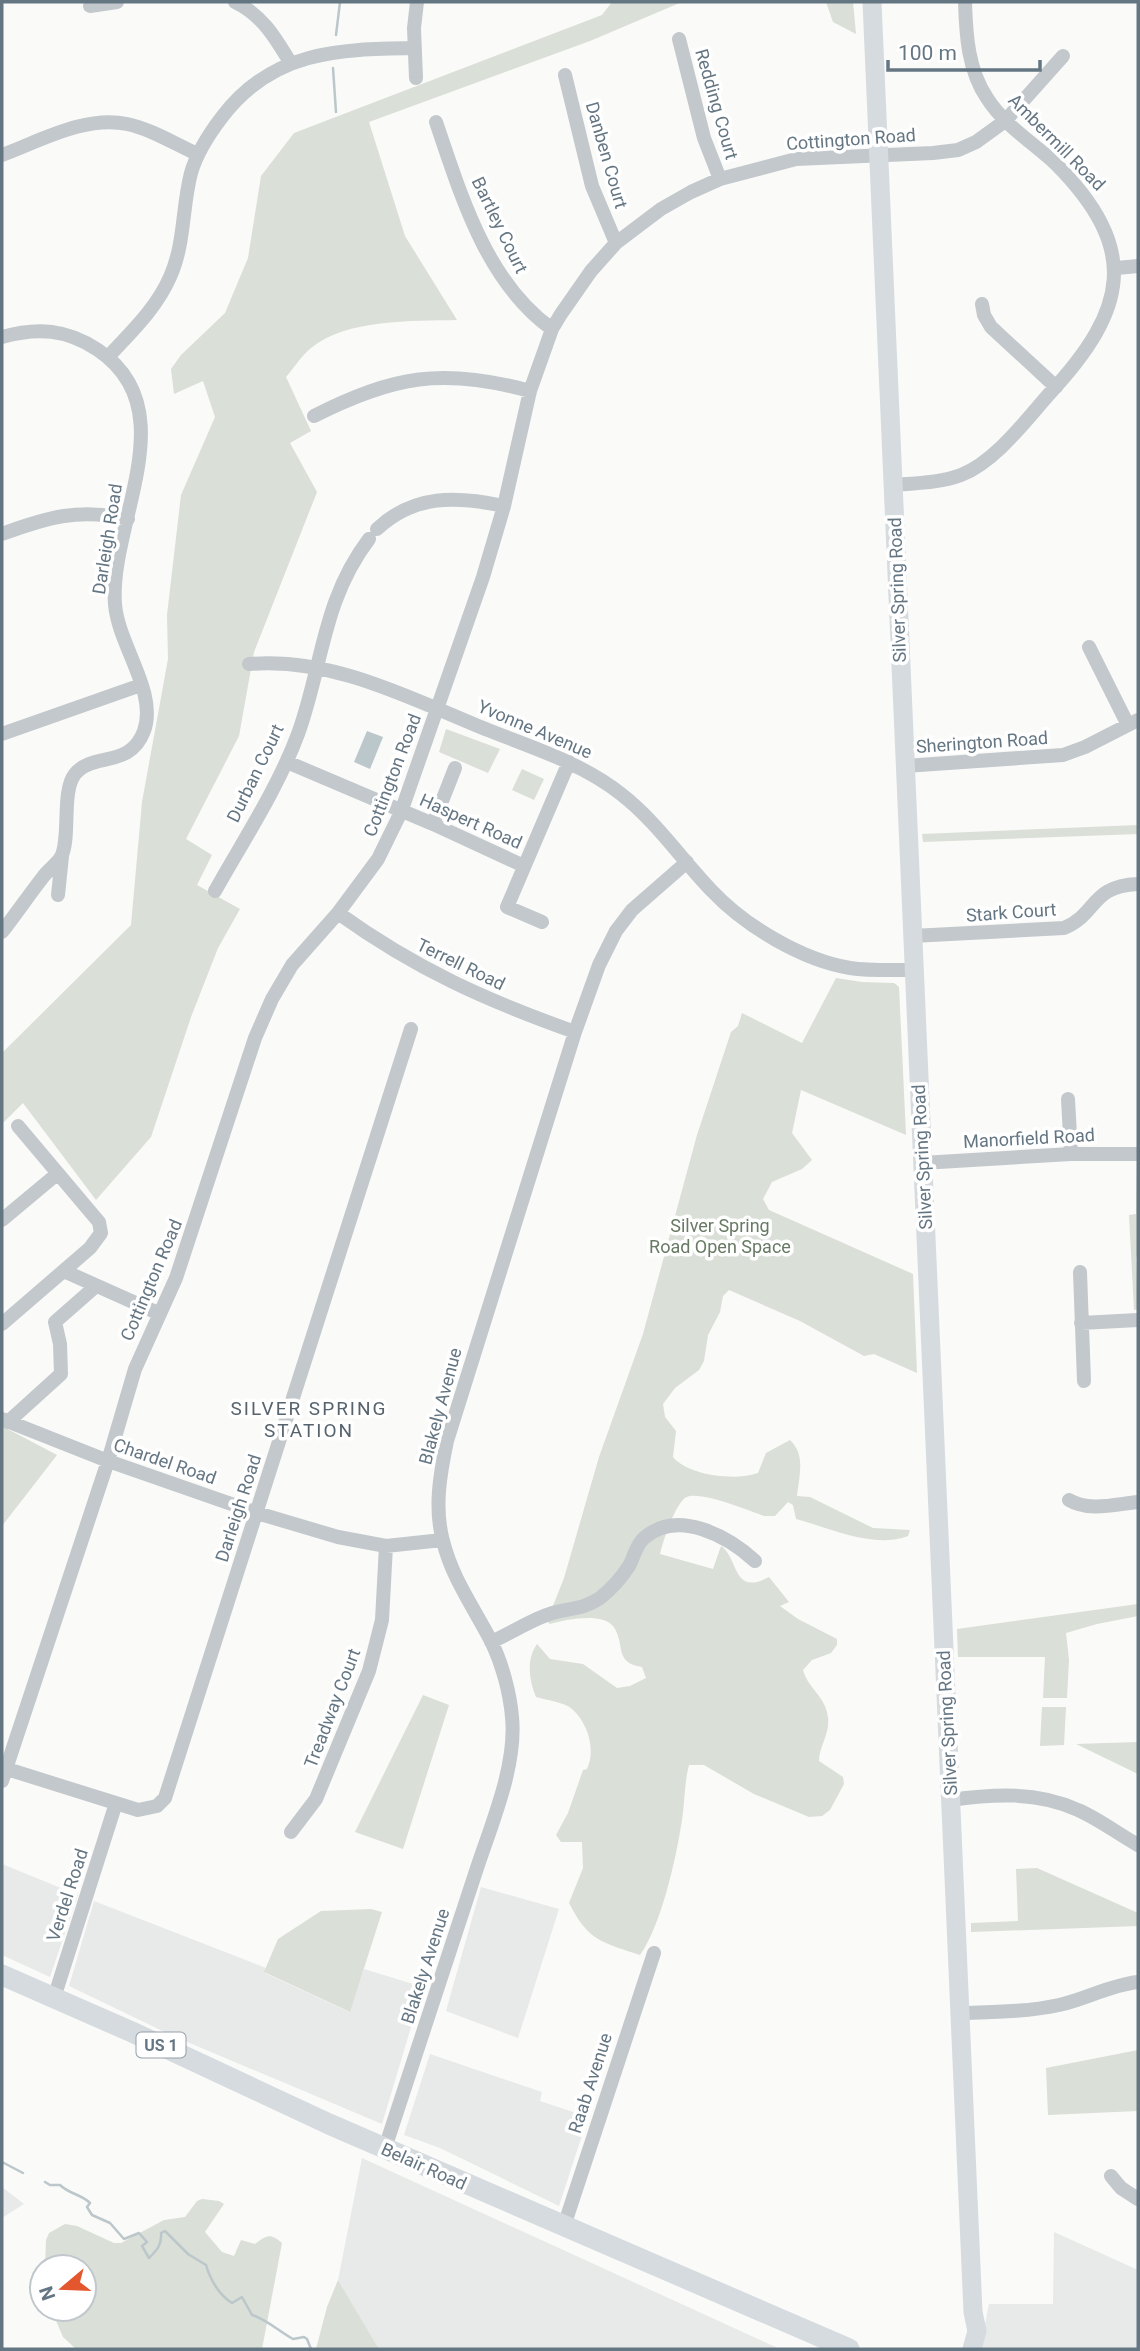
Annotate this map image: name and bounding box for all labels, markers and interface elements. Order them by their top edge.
scale bar [888,28,1040,72]
text: 100 m [898,41,957,65]
street label: Redding Court [691,46,743,162]
street label: Ambermill Road [1004,89,1110,195]
street label: Danben Court [582,99,632,211]
street label: Cottington Road [785,124,917,154]
street label: Bartley Court [468,173,532,277]
street label: Darleigh Road [88,482,126,596]
street label: Silver Spring Road [884,517,910,663]
street label: Yvonne Avenue [475,695,595,763]
street label: Cottington Road [359,711,425,839]
street label: Durban Court [222,720,288,825]
street label: Sherington Road [915,727,1049,757]
street label: Haspert Road [417,789,525,853]
street label: Stark Court [965,898,1057,926]
street label: Terrell Road [413,934,509,994]
street label: Silver Spring Road [908,1084,936,1230]
street label: Manorfield Road [963,1124,1095,1152]
park label: Silver Spring Road Open Space [649,1215,791,1257]
street label: Cottington Road [116,1216,186,1344]
street label: Blakely Avenue [414,1345,466,1467]
district label: SILVER SPRING STATION [230,1397,388,1442]
street label: Chardel Road [111,1434,219,1488]
street label: Darleigh Road [211,1452,265,1564]
street label: Treadway Court [300,1645,364,1771]
street label: Silver Spring Road [933,1650,961,1796]
street label: Verdel Road [42,1846,92,1944]
street label: Blakely Avenue [396,1906,454,2026]
street label: Raab Avenue [564,2030,616,2136]
road number: US 1 [136,2033,186,2058]
street label: Belair Road [378,2138,470,2194]
north arrow [28,2253,98,2323]
text: N [34,2283,60,2303]

